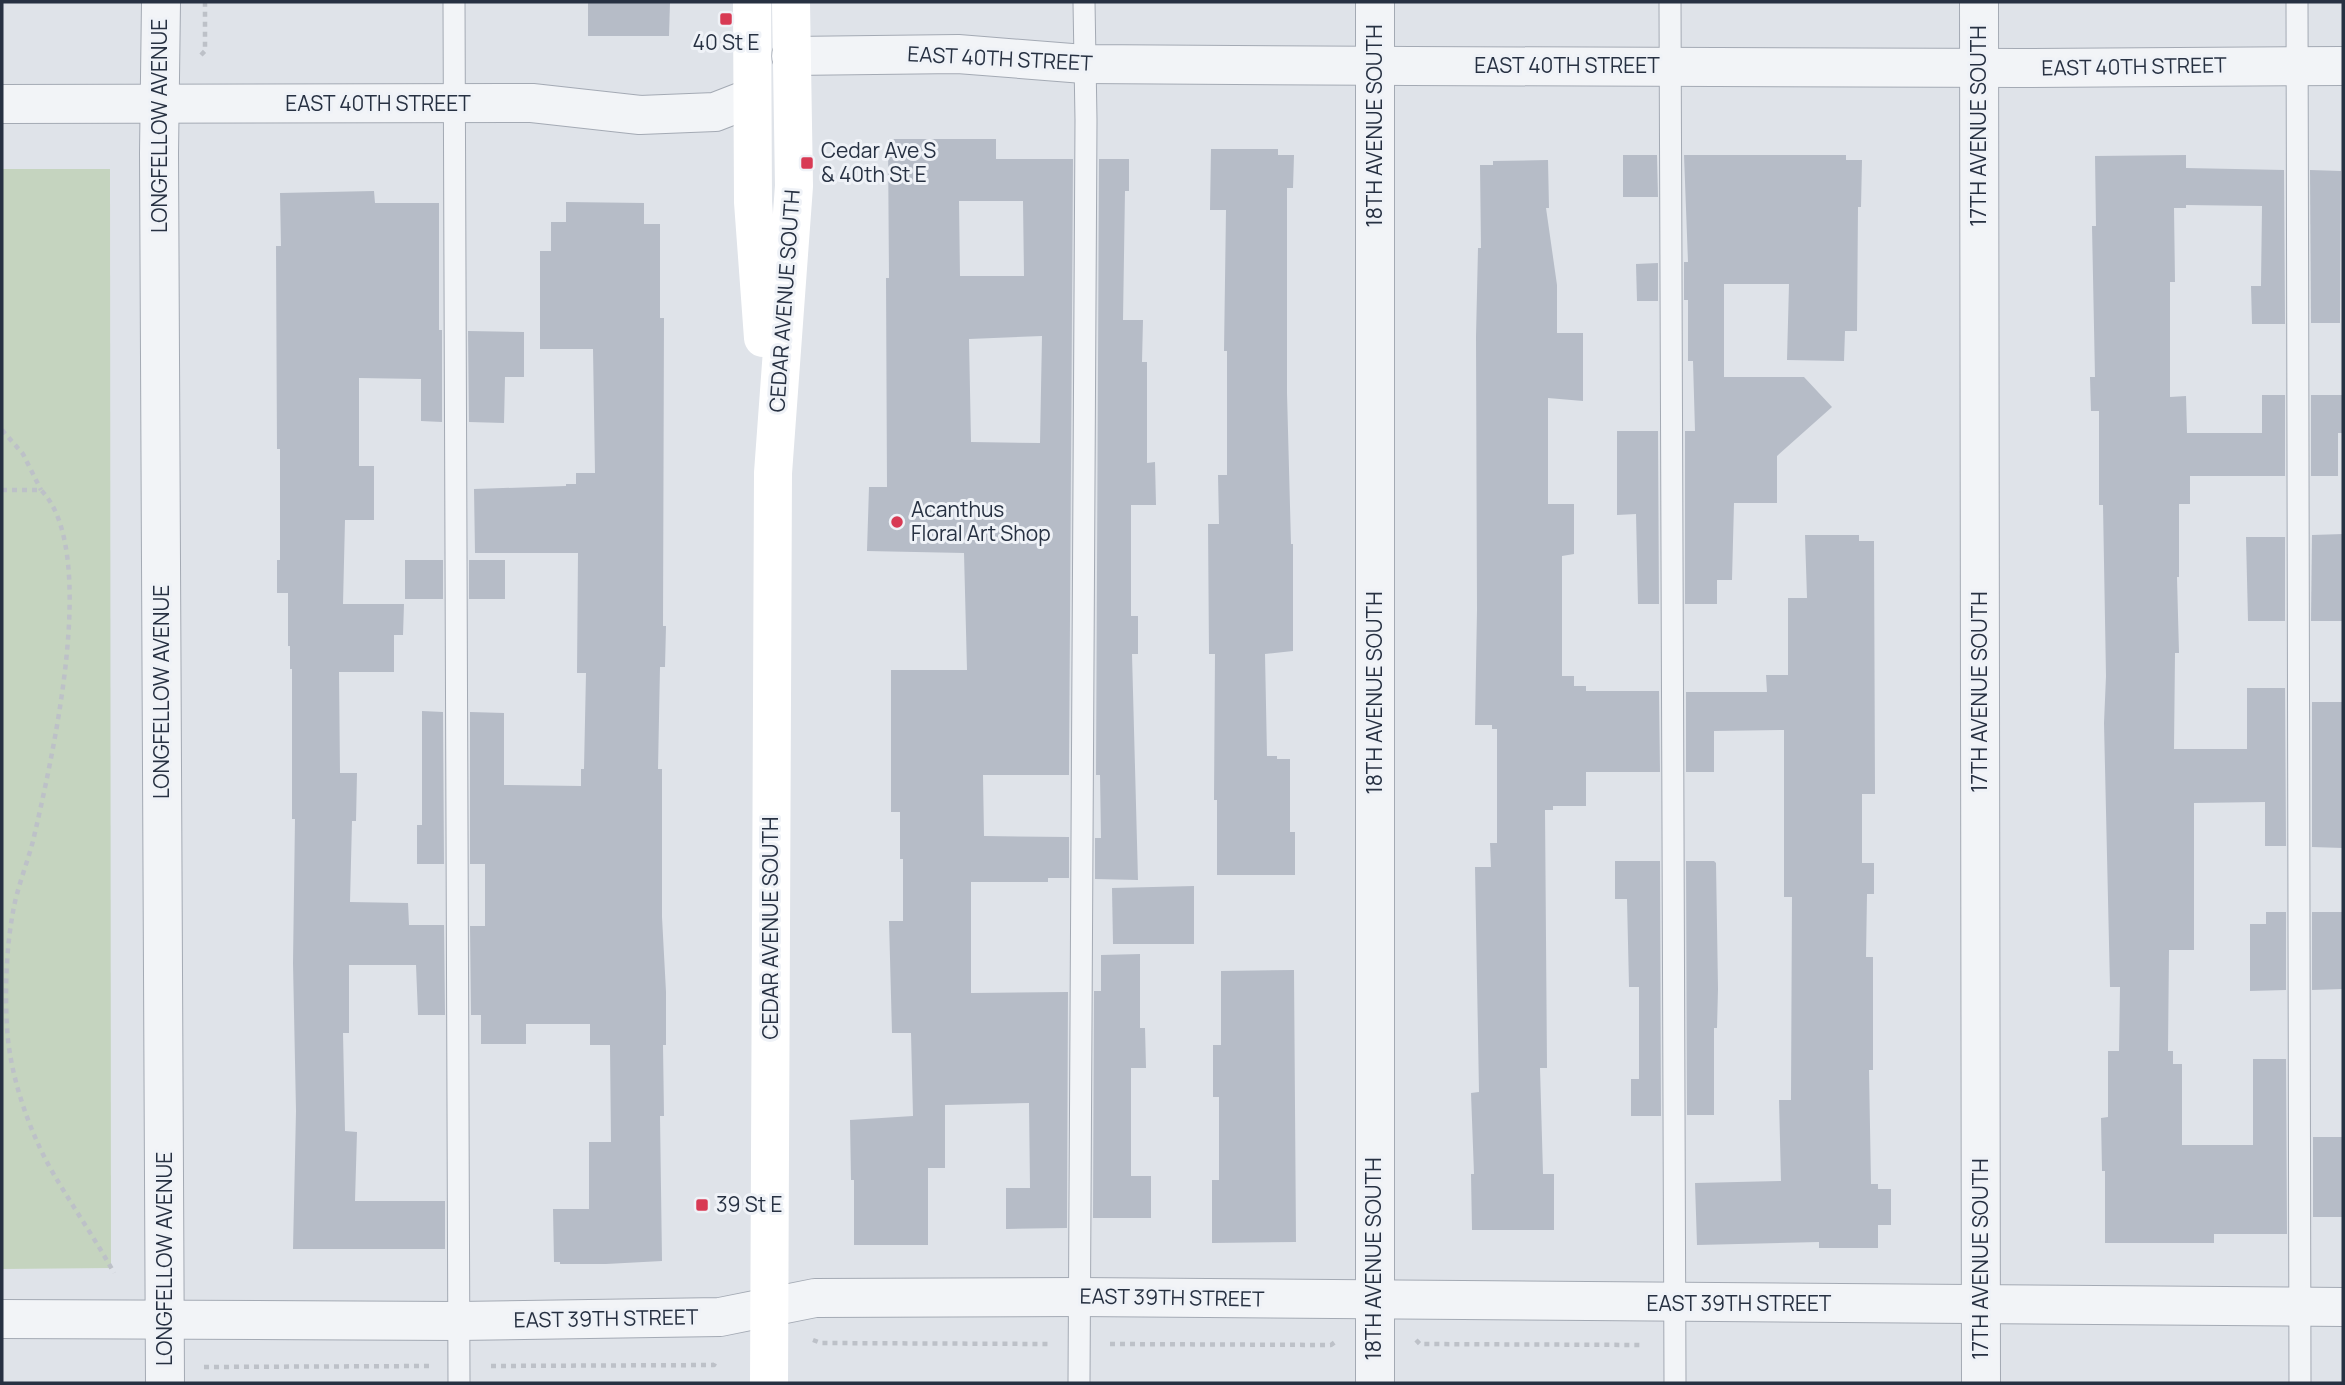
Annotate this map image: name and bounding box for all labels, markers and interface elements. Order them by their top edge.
marker: 40 St E [718,11,734,27]
street label: LONGFELLOW AVENUE [145,19,173,233]
street label: 18TH AVENUE SOUTH [1360,24,1388,228]
street label: 17TH AVENUE SOUTH [1964,25,1992,227]
place label: 40 St E [693,28,759,56]
street label: EAST 40TH STREET [907,39,1094,77]
street label: EAST 40TH STREET [2041,50,2227,82]
street label: EAST 40TH STREET [1474,51,1660,79]
street label: EAST 40TH STREET [285,89,471,117]
place label: Cedar Ave S & 40th St E [821,136,936,188]
marker: Cedar Ave S & 40th St E [799,155,815,171]
street label: CEDAR AVENUE SOUTH [762,189,806,413]
place label: Acanthus Floral Art Shop [911,495,1051,547]
marker: Acanthus Floral Art Shop [889,514,905,530]
street label: LONGFELLOW AVENUE [147,585,175,799]
street label: 18TH AVENUE SOUTH [1360,591,1388,795]
street label: 17TH AVENUE SOUTH [1965,591,1993,793]
street label: CEDAR AVENUE SOUTH [756,817,784,1039]
street label: LONGFELLOW AVENUE [150,1152,178,1366]
street label: 18TH AVENUE SOUTH [1359,1157,1387,1361]
street label: 17TH AVENUE SOUTH [1966,1158,1994,1360]
place label: 39 St E [716,1190,782,1218]
marker: 39 St E [694,1197,710,1213]
street label: EAST 39TH STREET [1079,1281,1265,1313]
street label: EAST 39TH STREET [1647,1289,1832,1317]
street label: EAST 39TH STREET [513,1302,699,1334]

